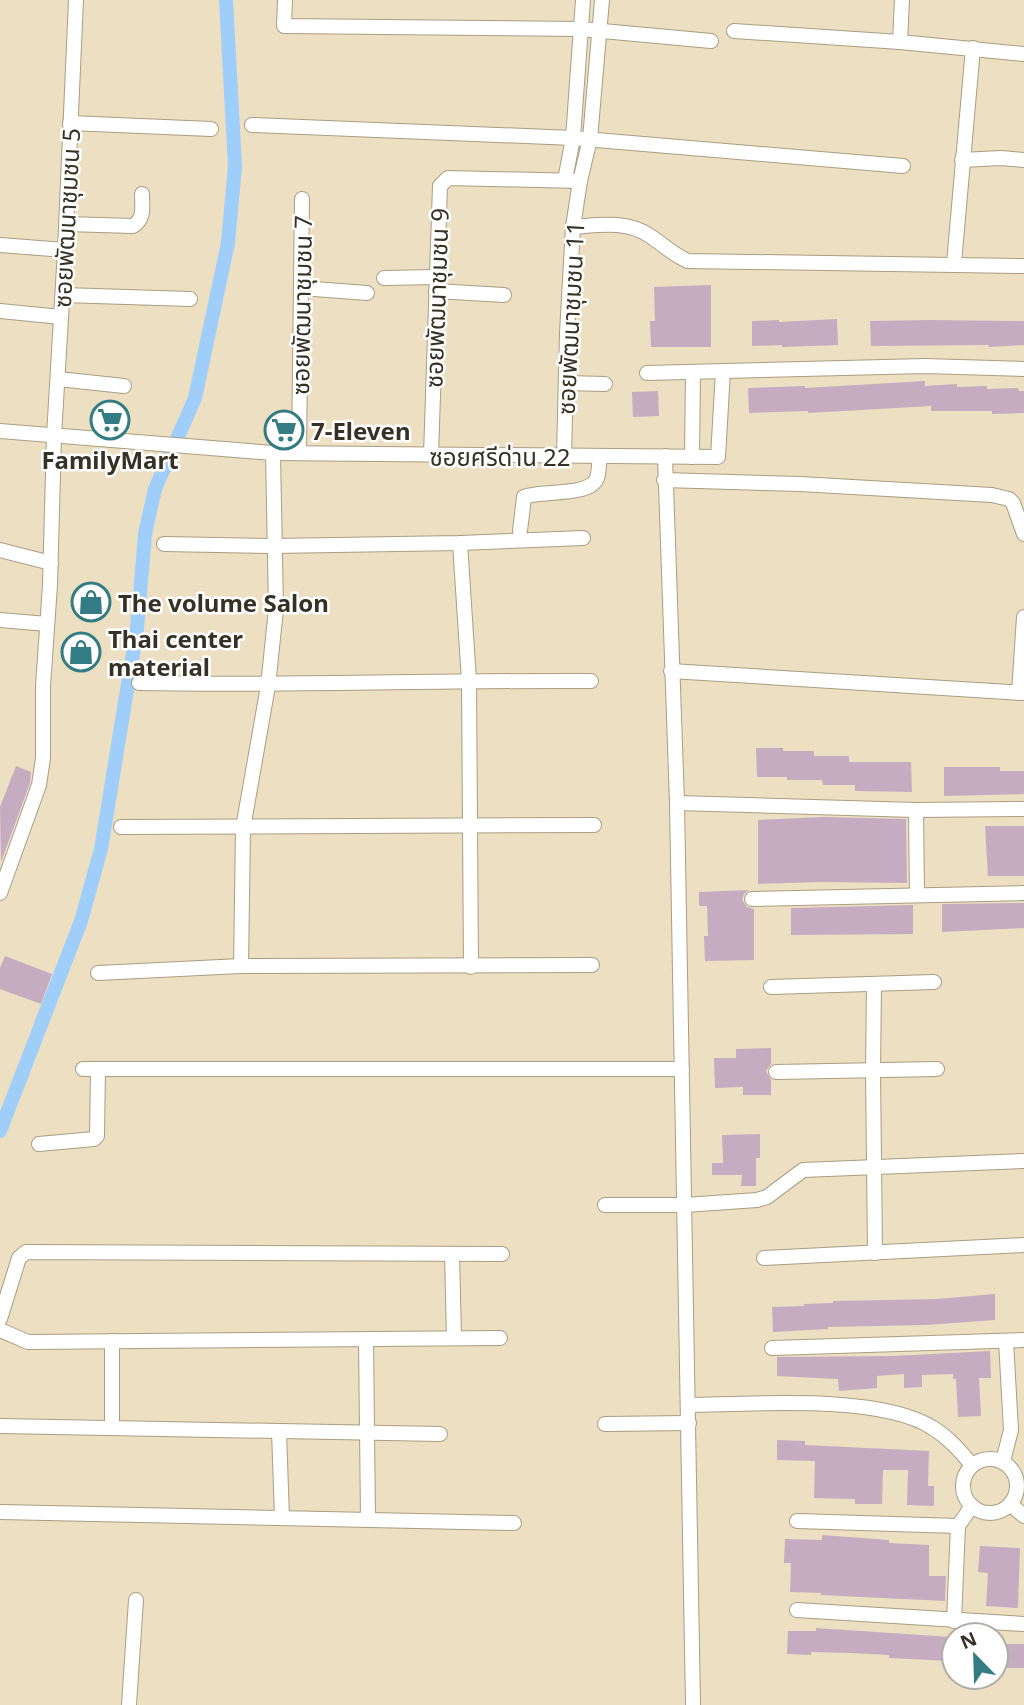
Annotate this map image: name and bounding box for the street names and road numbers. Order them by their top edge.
street label: ซอยพัฒนาชุมชน 5 [45,127,87,309]
street label: ซอยพัฒนาชุมชน 9 [416,207,456,389]
street label: ซอยพัฒนาชุมชน 7 [283,215,319,395]
street label: ซอยพัฒนาชุมชน 11 [548,220,592,416]
street label: ซอยศรีด่าน 22 [429,440,571,473]

